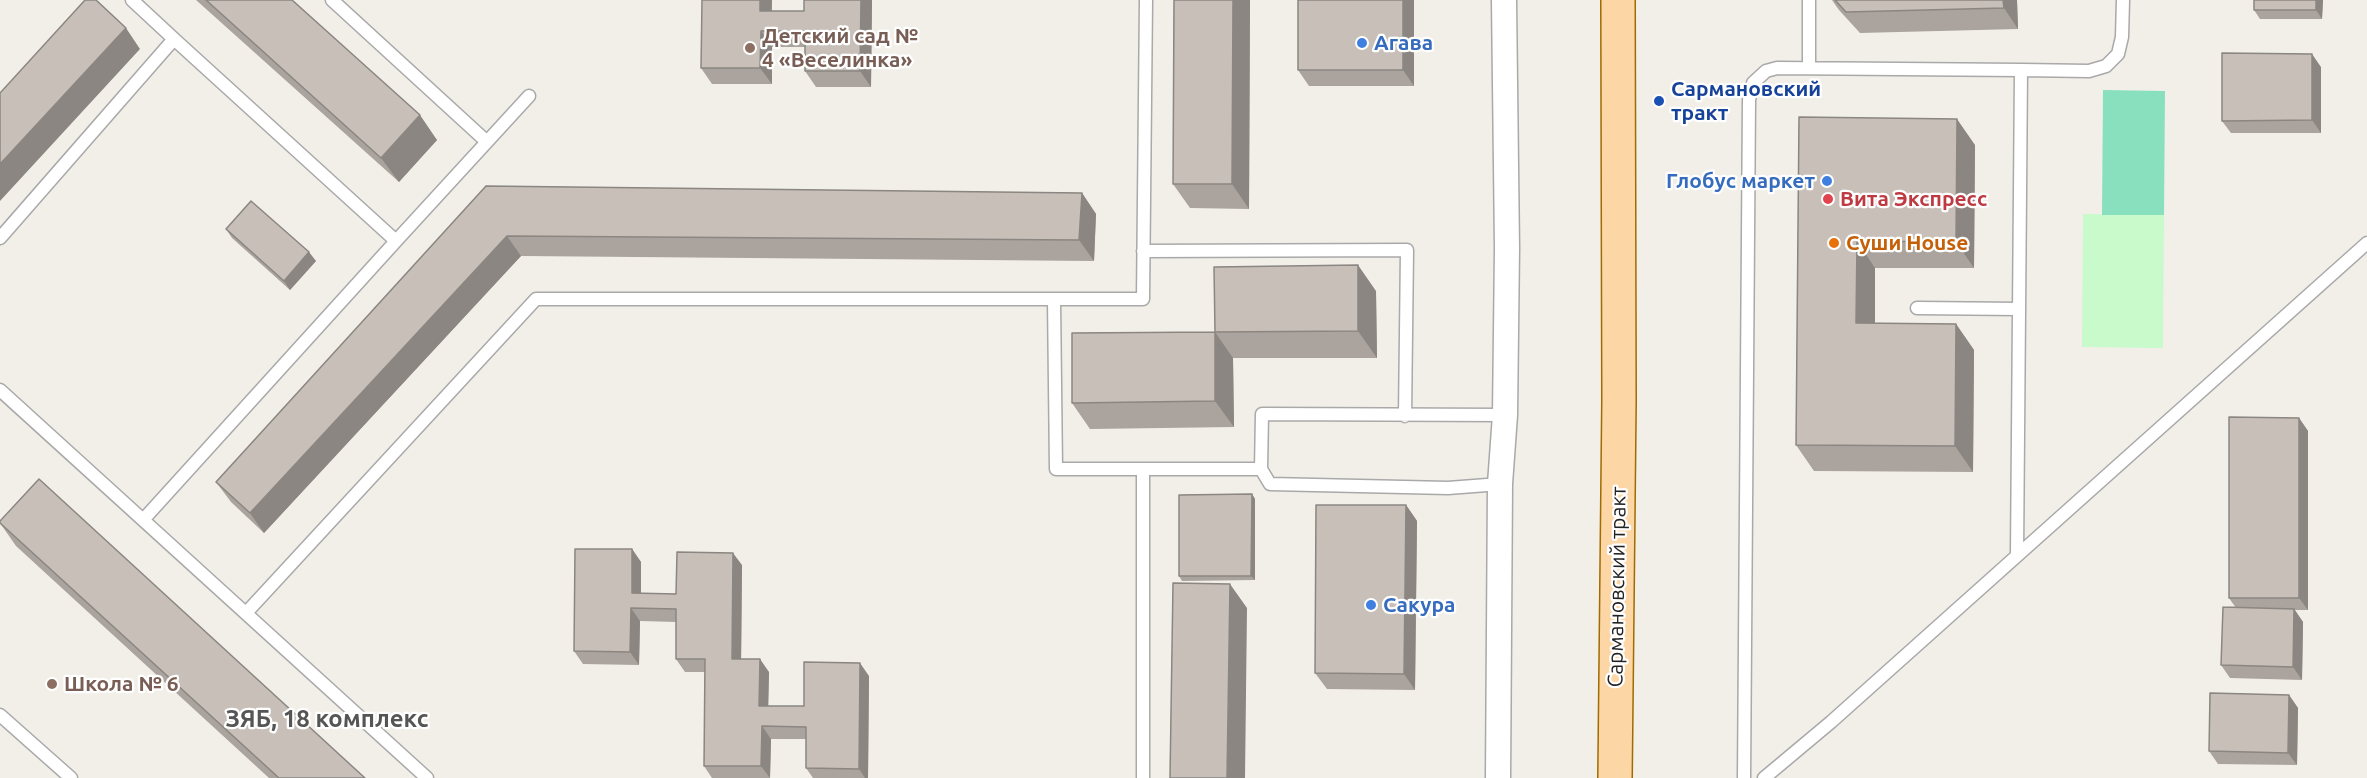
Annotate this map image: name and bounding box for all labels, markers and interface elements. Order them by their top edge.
place label: Детский сад № 4 «Веселинка» [762,23,918,73]
place label: Агава [1374,30,1433,56]
marker: Агава [1355,36,1369,50]
marker: Детский сад № 4 «Веселинка» [743,41,757,55]
place label: Сармановский тракт [1671,76,1821,126]
marker: Сармановский тракт [1652,94,1666,108]
place label: Глобус маркет [1666,168,1815,194]
marker: Глобус маркет [1820,174,1834,188]
place label: Вита Экспресс [1840,186,1987,212]
marker: Вита Экспресс [1821,192,1835,206]
place label: Суши House [1846,230,1968,256]
marker: Суши House [1827,236,1841,250]
street label: Сармановский тракт [1603,486,1631,688]
place label: Сакура [1383,592,1455,618]
marker: Сакура [1364,598,1378,612]
place label: Школа № 6 [64,671,179,697]
marker: Школа № 6 [45,677,59,691]
district label: ЗЯБ, 18 комплекс [225,705,429,733]

